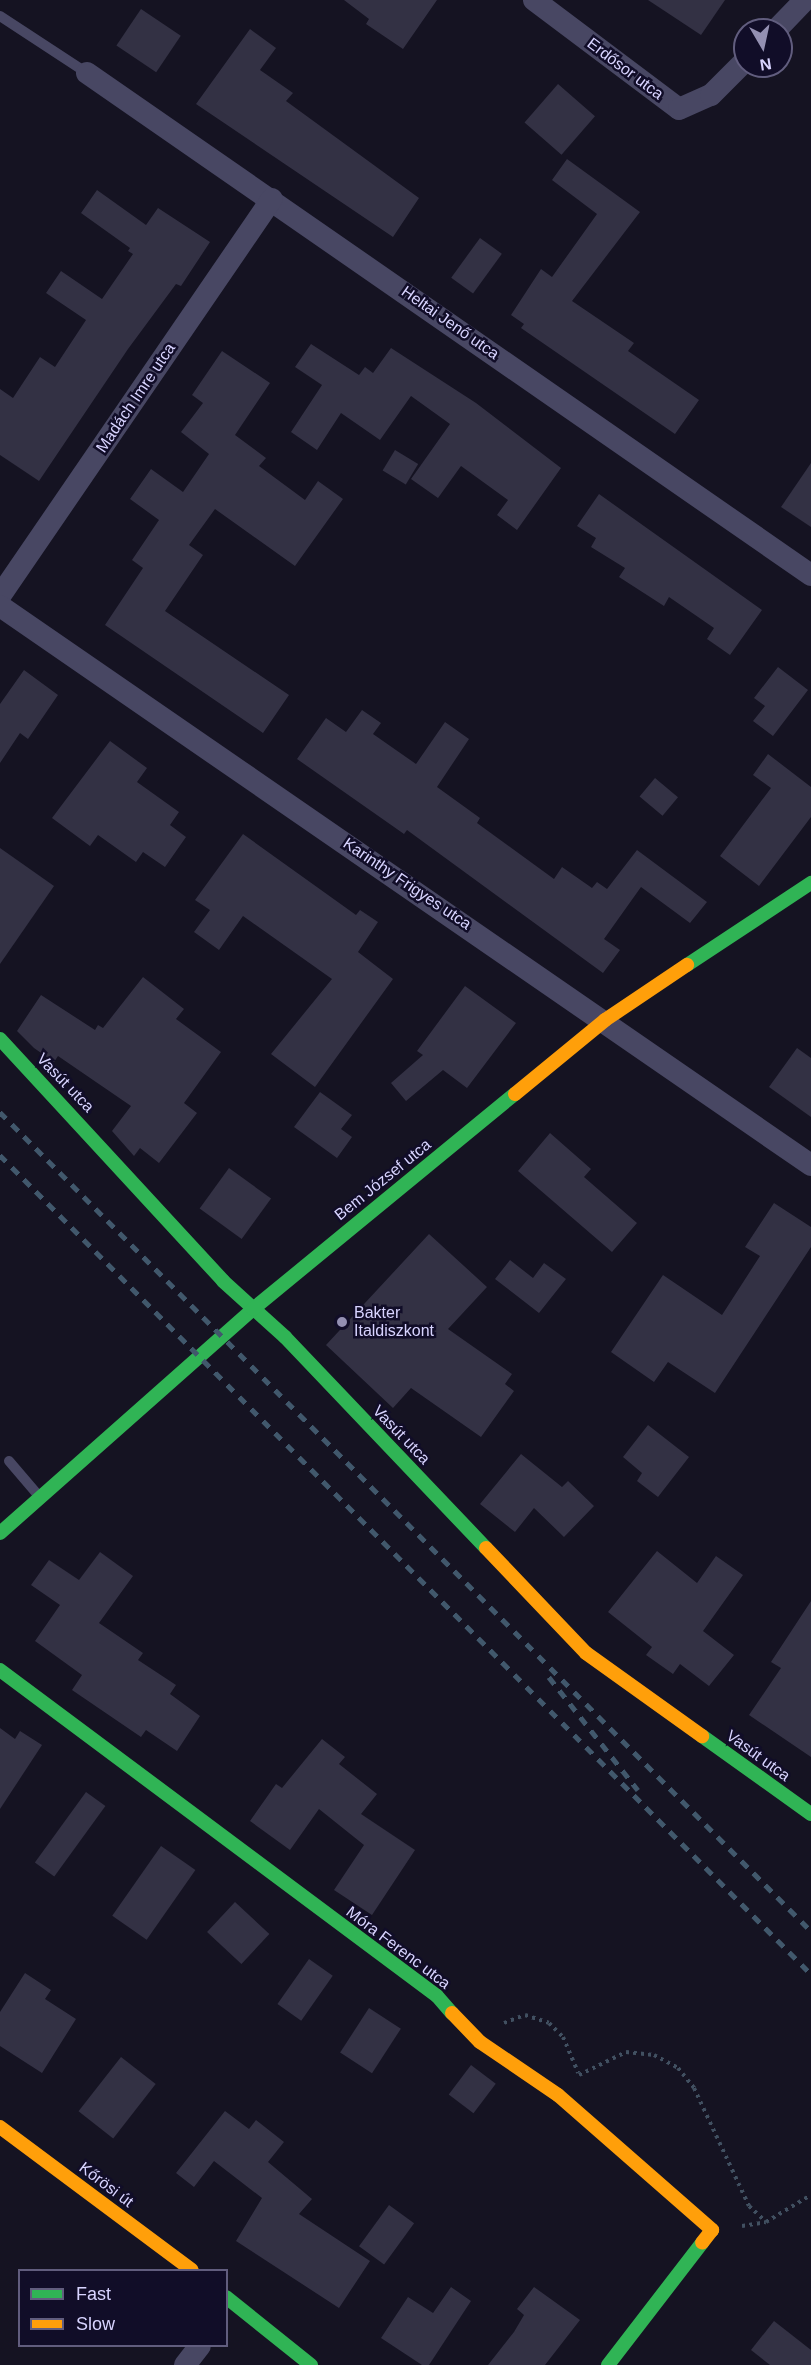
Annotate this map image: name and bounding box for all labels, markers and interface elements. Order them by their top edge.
north arrow [733,18,793,78]
street label: Erdősor utca [583,34,667,104]
text: N [759,55,773,74]
street label: Heltai Jenő utca [398,282,502,364]
street label: Madách Imre utca [92,340,180,456]
street label: Karinthy Frigyes utca [339,834,475,934]
street label: Vasút utca [32,1050,98,1116]
street label: Bem József utca [331,1135,435,1225]
place label: Bakter Italdiszkont [354,1303,434,1341]
marker: Bakter Italdiszkont [335,1315,349,1329]
street label: Vasút utca [368,1402,434,1468]
street label: Vasút utca [722,1726,794,1786]
street label: Móra Ferenc utca [342,1903,454,1993]
street label: Kőrösi út [75,2158,137,2212]
legend [18,2269,228,2347]
text: Fast [76,2284,111,2304]
text: Slow [76,2314,115,2334]

